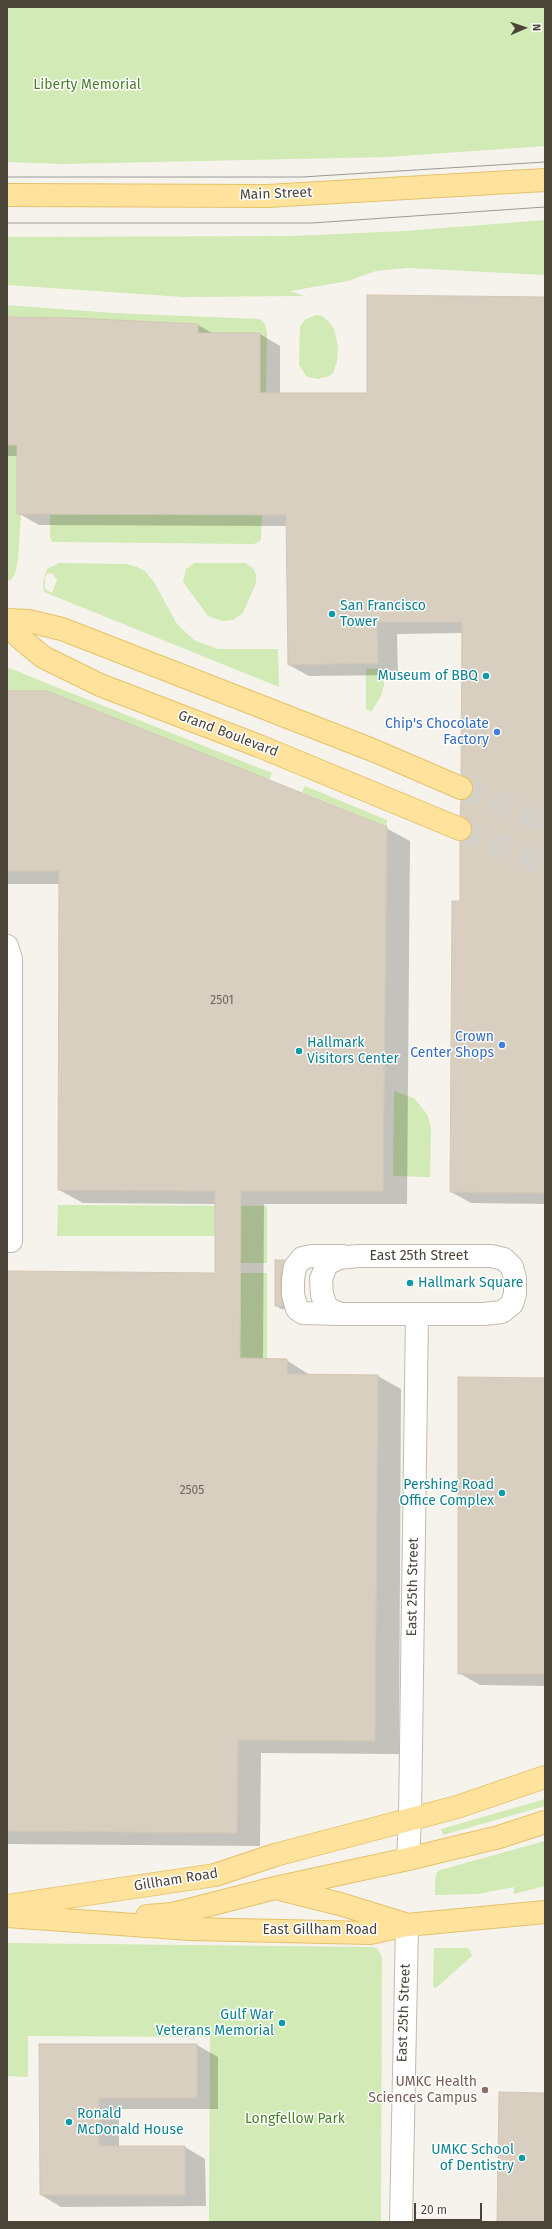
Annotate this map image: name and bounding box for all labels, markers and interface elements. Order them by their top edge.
north arrow [504,8,544,48]
text: N [530,24,543,31]
park label: Liberty Memorial [33,77,141,93]
street label: Main Street [240,184,312,204]
place label: San Francisco Tower [340,598,426,630]
marker: San Francisco Tower [327,609,337,619]
place label: Museum of BBQ [378,668,478,684]
marker: Museum of BBQ [481,671,491,681]
street label: Grand Boulevard [176,707,280,761]
place label: Chip's Chocolate Factory [385,716,489,748]
marker: Chip's Chocolate Factory [492,727,502,737]
house number: 2501 [210,994,234,1008]
place label: Crown Center Shops [410,1029,494,1062]
place label: Hallmark Visitors Center [307,1035,399,1068]
marker: Crown Center Shops [497,1040,507,1050]
marker: Hallmark Visitors Center [294,1046,304,1056]
street label: East 25th Street [370,1248,468,1264]
place label: Hallmark Square [418,1275,523,1291]
marker: Hallmark Square [405,1278,415,1288]
place label: Pershing Road Office Complex [399,1477,494,1510]
house number: 2505 [180,1484,204,1498]
marker: Pershing Road Office Complex [497,1488,507,1498]
street label: East 25th Street [404,1537,422,1637]
street label: Gillham Road [133,1865,219,1895]
street label: East Gillham Road [263,1922,377,1938]
street label: East 25th Street [394,1963,414,2063]
place label: Gulf War Veterans Memorial [156,2007,274,2040]
marker: Gulf War Veterans Memorial [277,2018,287,2028]
place label: UMKC Health Sciences Campus [368,2074,477,2106]
marker: UMKC Health Sciences Campus [480,2085,490,2095]
place label: Ronald McDonald House [77,2106,184,2138]
park label: Longfellow Park [245,2111,345,2127]
marker: Ronald McDonald House [64,2117,74,2127]
place label: UMKC School of Dentistry [431,2142,514,2174]
marker: UMKC School of Dentistry [517,2153,527,2163]
scale bar [416,2195,484,2221]
text: 20 m [421,2203,447,2217]

